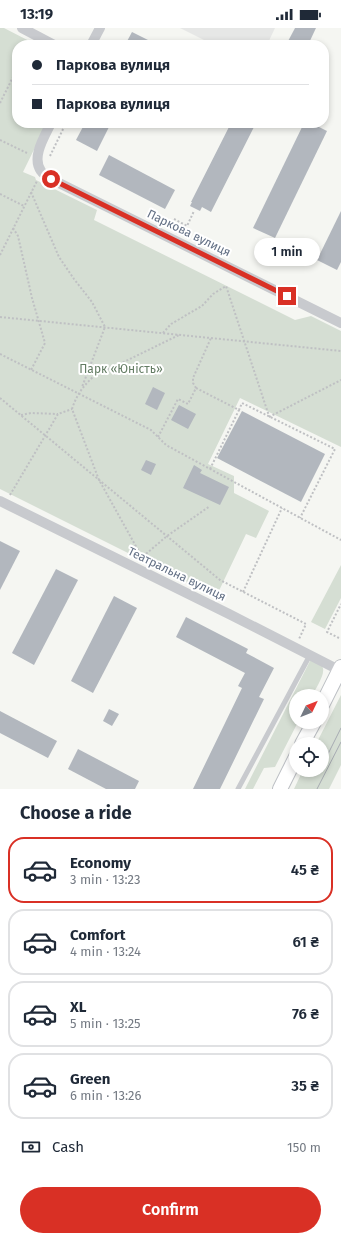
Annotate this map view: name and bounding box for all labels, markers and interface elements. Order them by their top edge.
text: 13:19 [20,5,53,23]
text: Паркова вулиця [56,56,170,74]
text: Паркова вулиця [56,95,170,113]
route start [42,170,60,188]
street label: Паркова вулиця [145,207,233,259]
callout: 1 min [254,238,320,266]
text: 1 min [271,244,303,259]
route end [278,287,296,305]
park label: Парк «Юність» [79,362,163,376]
street label: Театральна вулиця [126,544,228,604]
north arrow [289,689,329,729]
map controls [289,689,329,777]
button: locate [289,737,329,777]
text: Choose a ride [20,802,132,824]
icon: car [22,852,58,888]
text: Economy [70,854,131,872]
text: 45 ₴ [291,861,319,879]
text: 3 min · 13:23 [70,872,140,887]
icon: car [22,924,58,960]
text: Comfort [70,926,126,944]
text: 61 ₴ [292,933,319,951]
text: 4 min · 13:24 [70,944,141,959]
icon: car [22,996,58,1032]
text: XL [70,998,86,1016]
text: 76 ₴ [292,1005,319,1023]
text: 5 min · 13:25 [70,1016,141,1031]
icon: car [22,1068,58,1104]
text: Green [70,1070,110,1088]
text: 35 ₴ [291,1077,319,1095]
text: 6 min · 13:26 [70,1088,141,1103]
icon: cash [20,1136,42,1158]
text: Cash [52,1138,84,1156]
text: 150 m [287,1140,321,1155]
button: Confirm [20,1187,321,1233]

